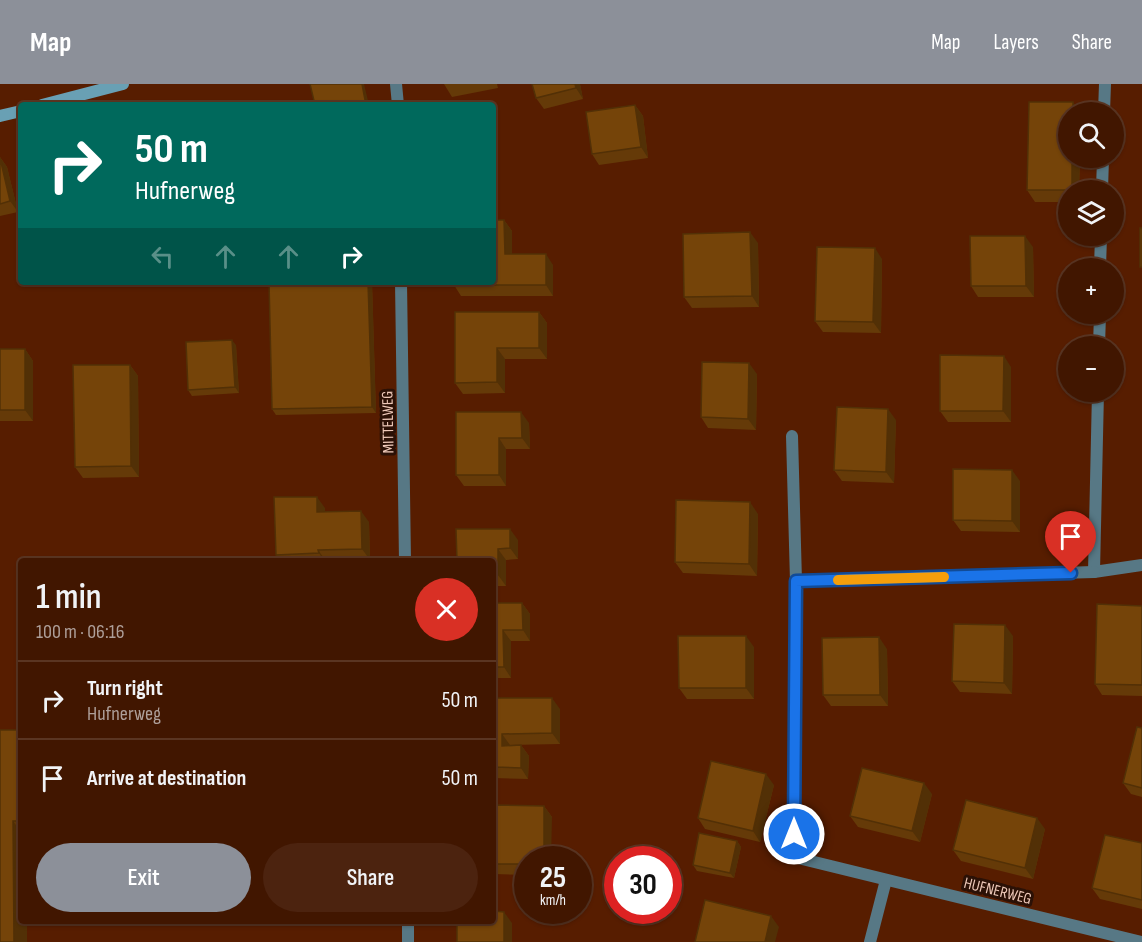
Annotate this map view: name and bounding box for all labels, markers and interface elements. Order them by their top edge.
text: Map [30,26,71,59]
text: Map [931,30,960,55]
text: Layers [993,30,1039,55]
text: Share [1072,30,1112,55]
map controls [1058,102,1124,402]
button: search [1058,102,1124,168]
text: 50 m [135,124,208,175]
icon: right [36,126,114,204]
text: Hufnerweg [135,175,235,207]
button: layers [1058,180,1124,246]
icon: left [146,240,179,273]
icon: ahead [209,240,242,273]
icon: ahead [272,240,305,273]
icon: right [335,240,368,273]
button: + [1058,258,1124,324]
button: − [1058,336,1124,402]
street label: MITTELWEG [378,391,399,453]
pin [1045,511,1096,573]
icon: arrive [1054,520,1087,553]
text: 1 min [36,576,101,619]
button: close [415,578,478,641]
text: 100 m · 06:16 [36,620,124,644]
text: Turn right [87,675,163,702]
icon: right [36,684,69,717]
text: 50 m [442,687,478,714]
text: Hufnerweg [87,702,161,726]
icon: arrive [36,762,69,795]
text: Arrive at destination [87,765,246,792]
text: 50 m [442,765,478,792]
position arrow [762,802,826,866]
button: Exit [36,843,251,912]
button: Share [263,843,478,912]
speed limit sign: 30 [604,846,682,924]
text: 25 [540,860,566,896]
street label: HUFNERWEG [962,874,1034,909]
text: km/h [540,891,566,910]

